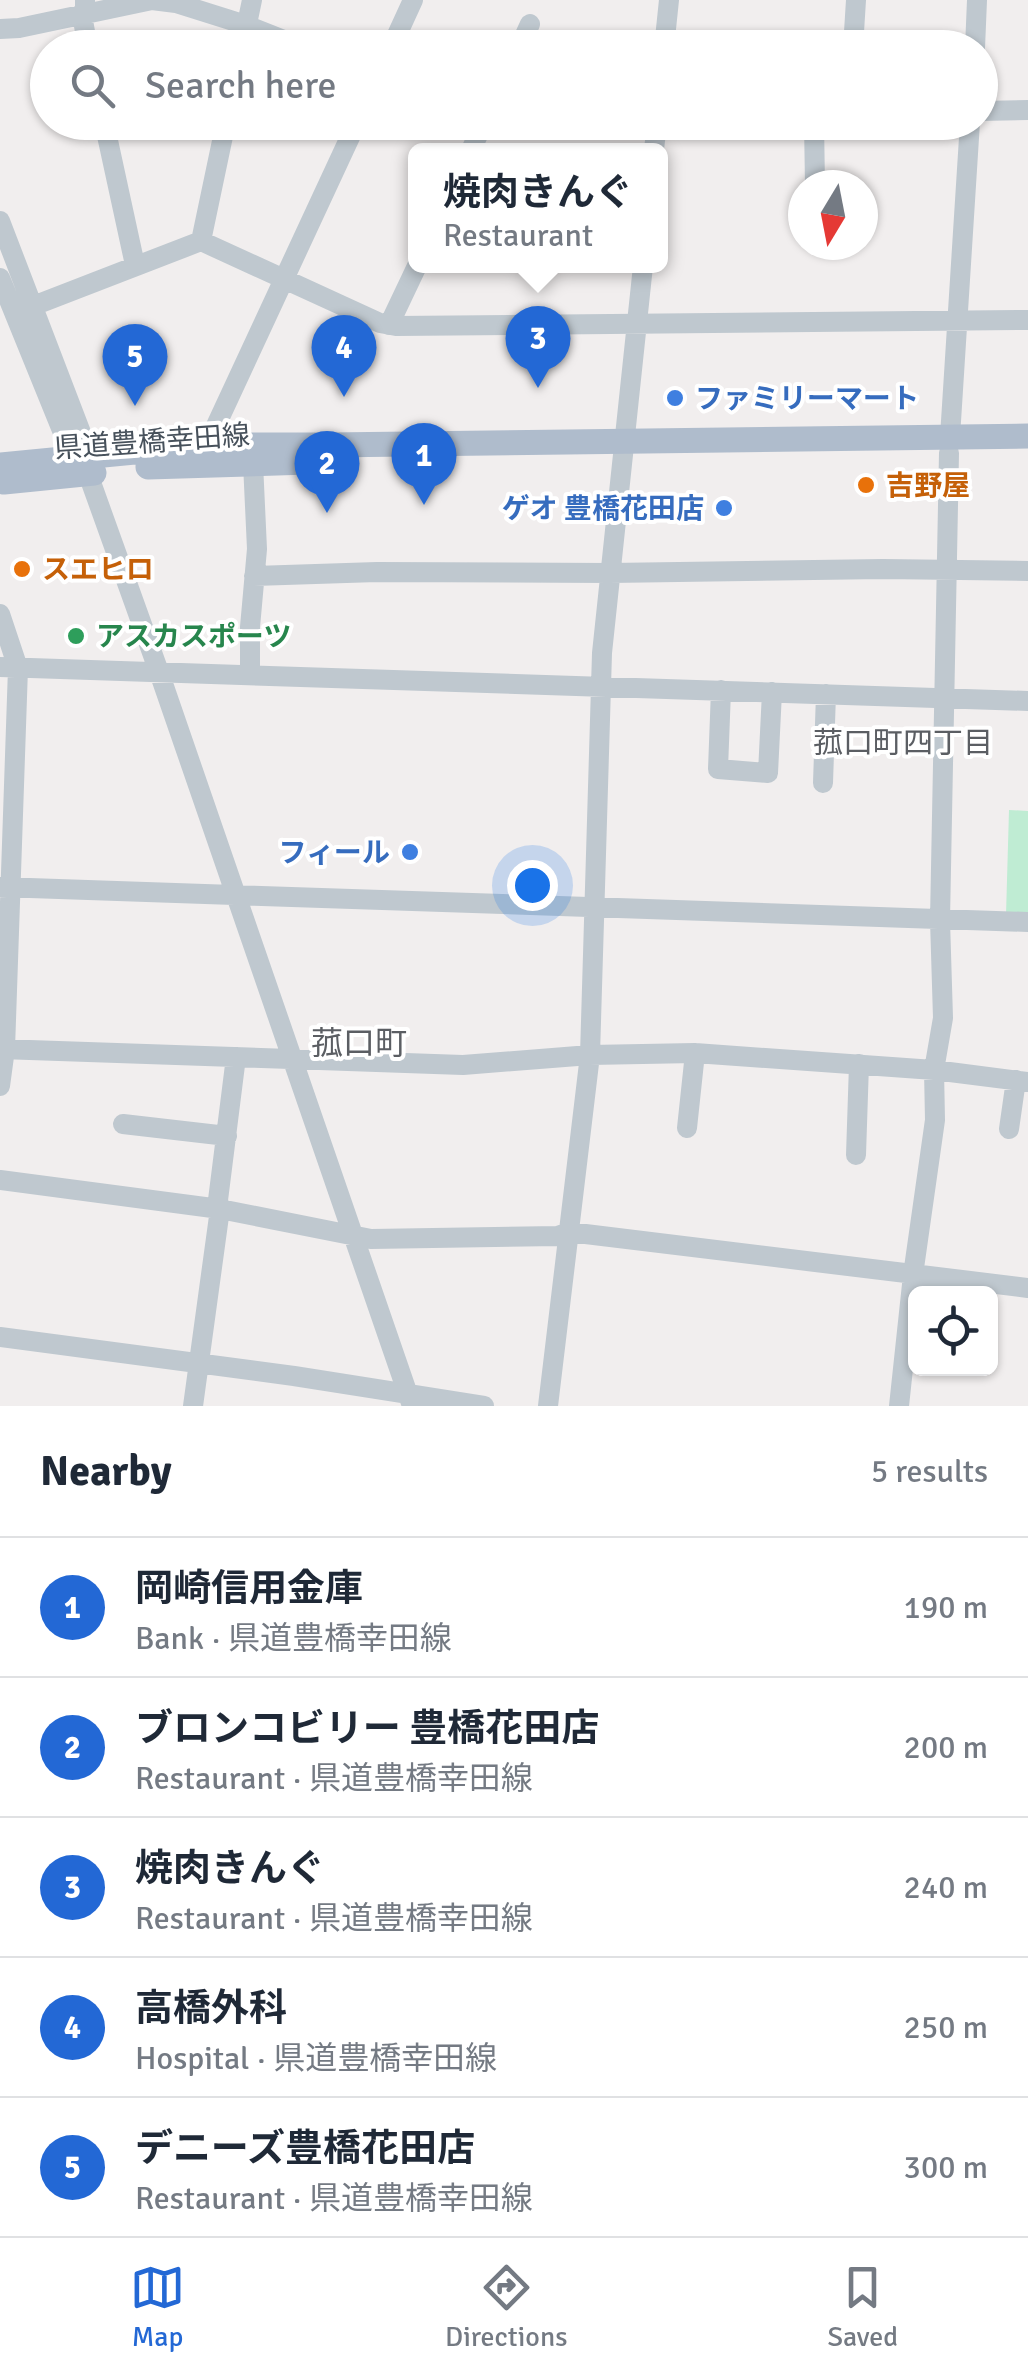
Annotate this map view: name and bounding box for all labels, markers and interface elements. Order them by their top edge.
search box [30,30,998,140]
icon: search [65,58,120,113]
text: Search here [145,62,337,109]
popup [408,143,668,273]
text: 焼肉きんぐ [443,169,633,216]
north arrow [788,170,878,260]
text: Restaurant [443,216,593,255]
pin: 3 [506,306,570,388]
pin: 4 [312,314,376,397]
pin: 5 [102,324,168,406]
place label: ファミリーマート [695,382,919,416]
marker: ファミリーマート [664,387,686,409]
street label: 県道豊橋幸田線 [53,418,251,466]
pin: 1 [392,422,456,505]
pin: 2 [294,430,360,513]
place label: 吉野屋 [886,469,970,503]
marker: 吉野屋 [855,474,877,496]
place label: ゲオ 豊橋花田店 [502,492,704,526]
marker: ゲオ 豊橋花田店 [713,497,735,519]
place label: スエヒロ [42,553,154,587]
marker: スエヒロ [11,558,33,580]
place label: アスカスポーツ [96,620,291,654]
marker: アスカスポーツ [65,625,87,647]
district label: 菰口町四丁目 [813,725,993,762]
place label: フィール [279,836,390,870]
marker: フィール [399,841,421,863]
your location [507,860,558,911]
district label: 菰口町 [311,1024,407,1063]
map controls [908,1286,998,1376]
button: locate [908,1286,998,1376]
text: Nearby [40,1446,172,1497]
text: 5 results [871,1452,988,1491]
text: 岡崎信用金庫 [135,1565,363,1612]
text: 1 [64,1588,81,1627]
text: 190 m [904,1588,988,1627]
text: Bank · 県道豊橋幸田線 [135,1619,452,1658]
text: ブロンコビリー 豊橋花田店 [135,1705,599,1752]
text: 2 [64,1728,81,1767]
text: 200 m [904,1728,988,1767]
text: Restaurant · 県道豊橋幸田線 [135,1759,533,1798]
text: 焼肉きんぐ [135,1845,325,1892]
text: 3 [64,1868,81,1907]
text: 240 m [904,1868,988,1907]
text: Restaurant · 県道豊橋幸田線 [135,1899,533,1938]
text: 高橋外科 [135,1985,287,2032]
text: 4 [64,2008,81,2047]
text: 250 m [904,2008,988,2047]
text: Hospital · 県道豊橋幸田線 [135,2039,497,2078]
text: デニーズ豊橋花田店 [135,2125,475,2172]
text: 5 [64,2148,81,2187]
text: 300 m [904,2148,988,2187]
text: Restaurant · 県道豊橋幸田線 [135,2179,533,2218]
tab: Map [130,2260,185,2354]
tab: Directions [445,2260,567,2354]
tab: Saved [827,2260,898,2354]

